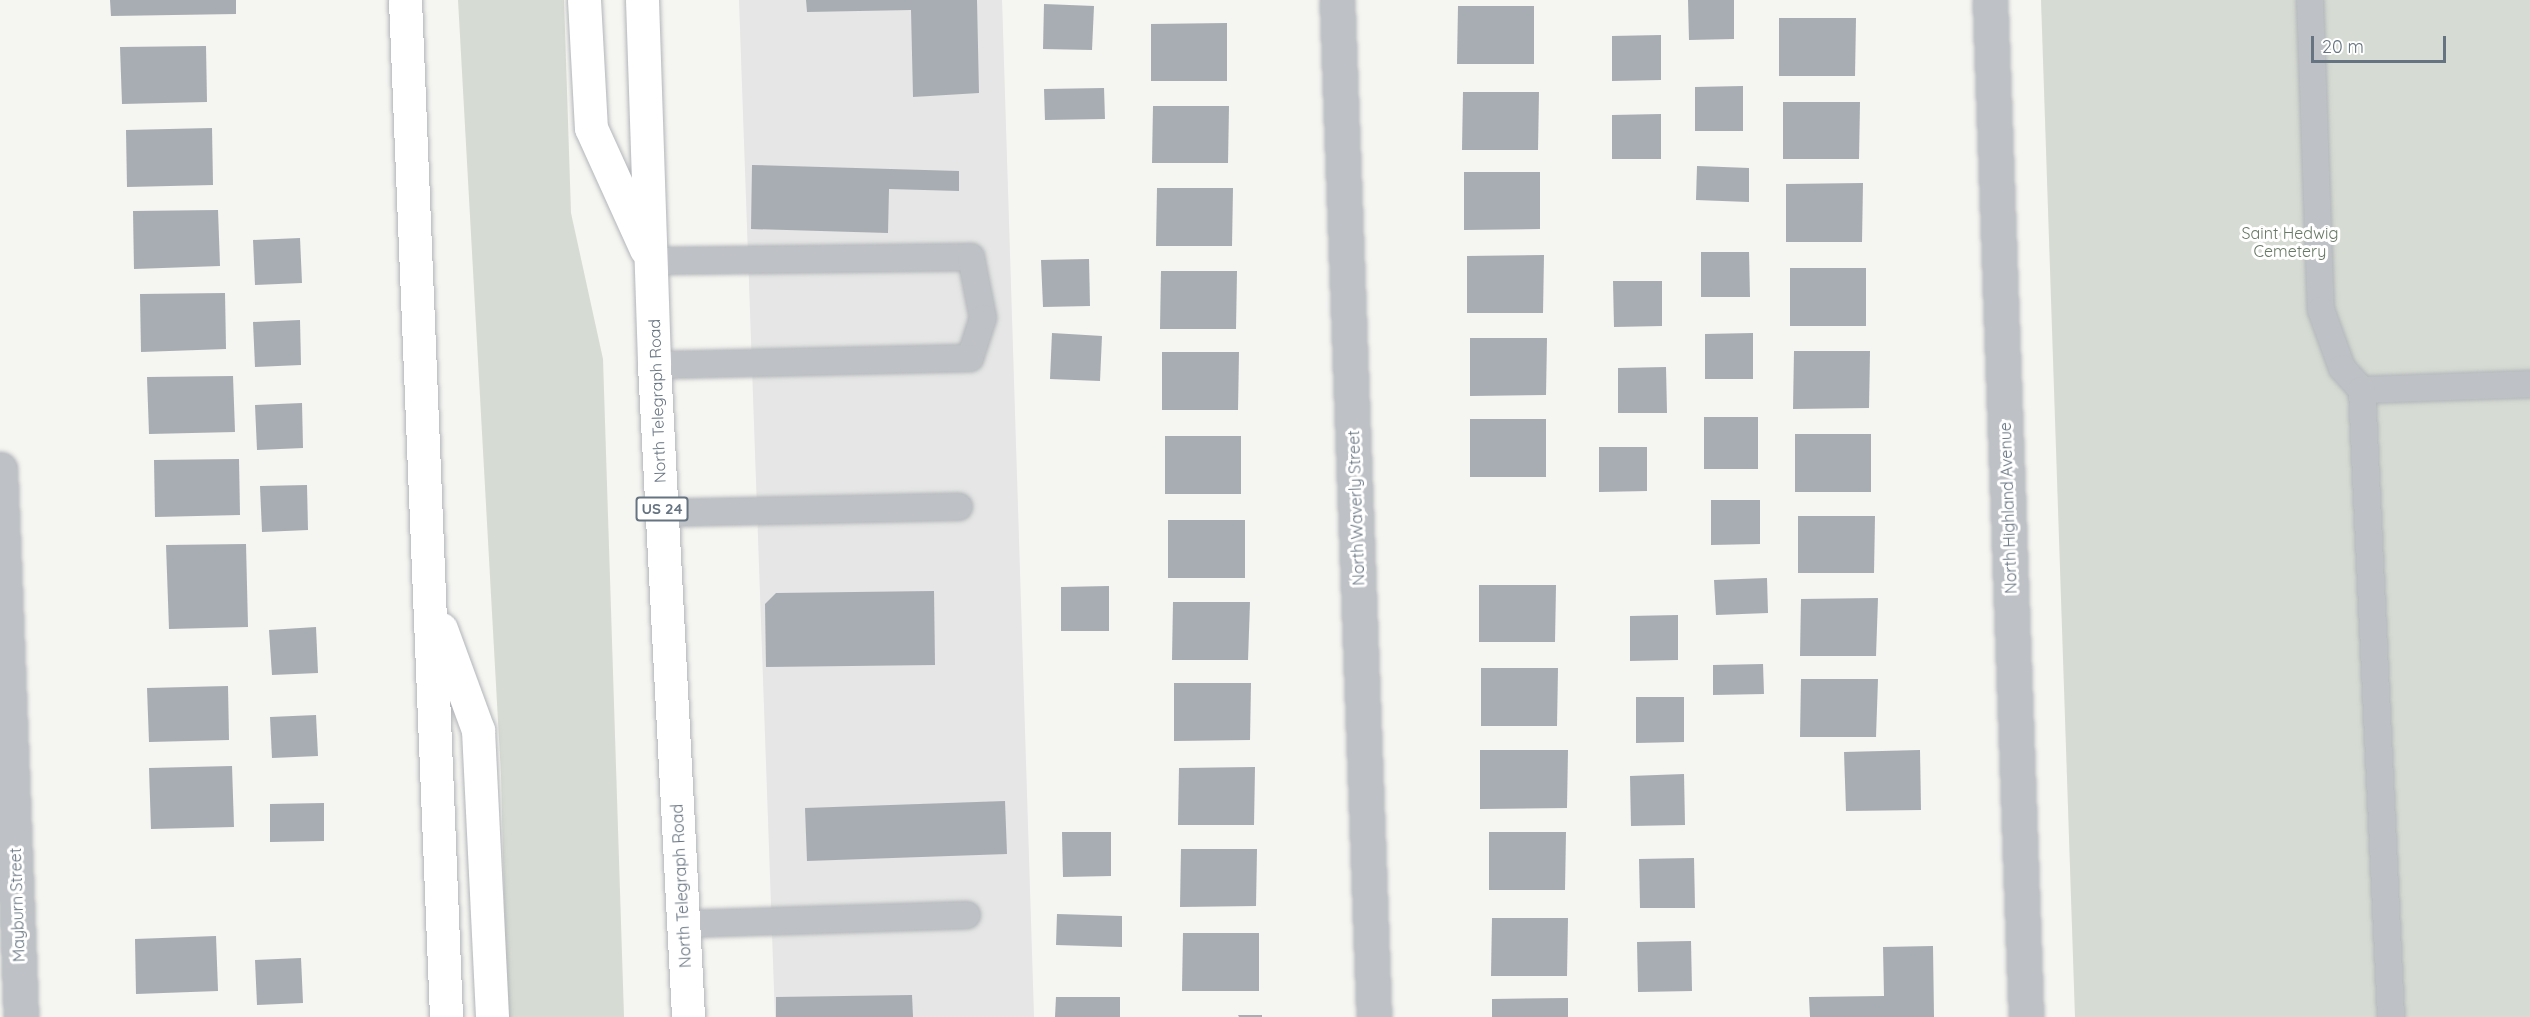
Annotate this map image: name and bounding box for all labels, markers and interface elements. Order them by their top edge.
scale bar [2314,24,2449,62]
text: 20 m [2322,35,2364,58]
park label: Saint Hedwig Cemetery [2242,223,2338,261]
street label: North Telegraph Road [645,319,669,483]
street label: North Highland Avenue [1995,422,2021,594]
street label: North Waverly Street [1344,430,1368,586]
road number: US 24 [635,497,689,521]
street label: North Telegraph Road [667,804,695,968]
street label: Mayburn Street [5,848,29,962]

